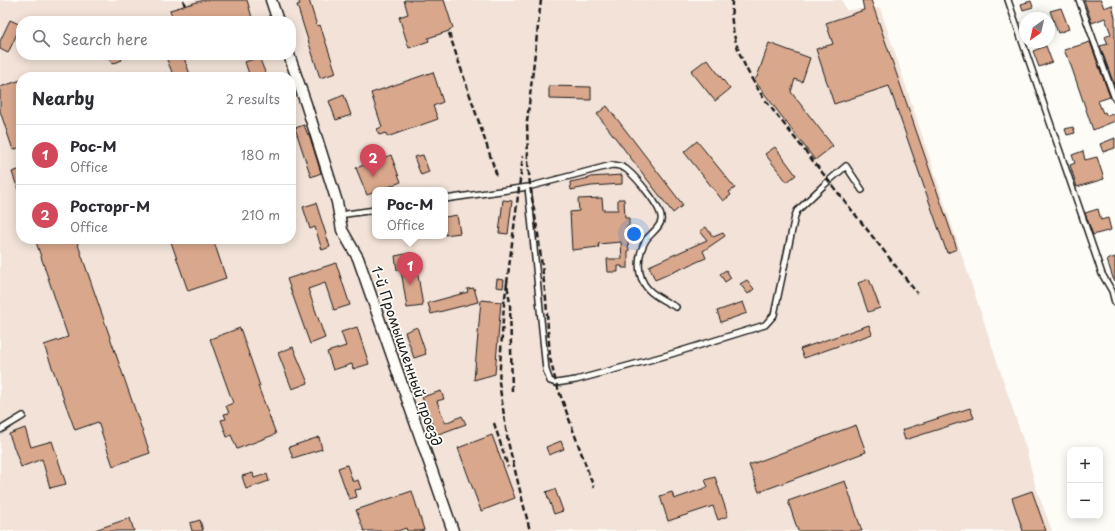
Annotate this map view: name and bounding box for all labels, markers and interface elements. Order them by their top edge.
north arrow [1019,12,1055,48]
search box [16,16,296,60]
icon: search [30,27,52,49]
text: Search here [62,27,148,50]
text: Nearby [32,85,94,111]
text: 2 results [226,89,280,108]
text: Рос-М [70,134,117,157]
pin: 2 [360,144,386,177]
text: 1 [42,145,48,164]
text: 180 m [241,145,280,164]
text: Office [70,157,108,176]
popup [372,187,448,239]
text: Рос-М [387,192,433,215]
text: Росторг-М [70,194,150,217]
text: 2 [40,205,50,224]
text: 210 m [241,205,280,224]
text: Office [387,215,425,234]
text: Office [70,217,108,236]
your location [624,224,644,244]
pin: 1 [397,252,423,285]
street label: 1-й Промышленный проезд [368,264,446,448]
map controls [1067,447,1103,519]
button: + [1067,447,1103,483]
button: − [1067,483,1103,519]

